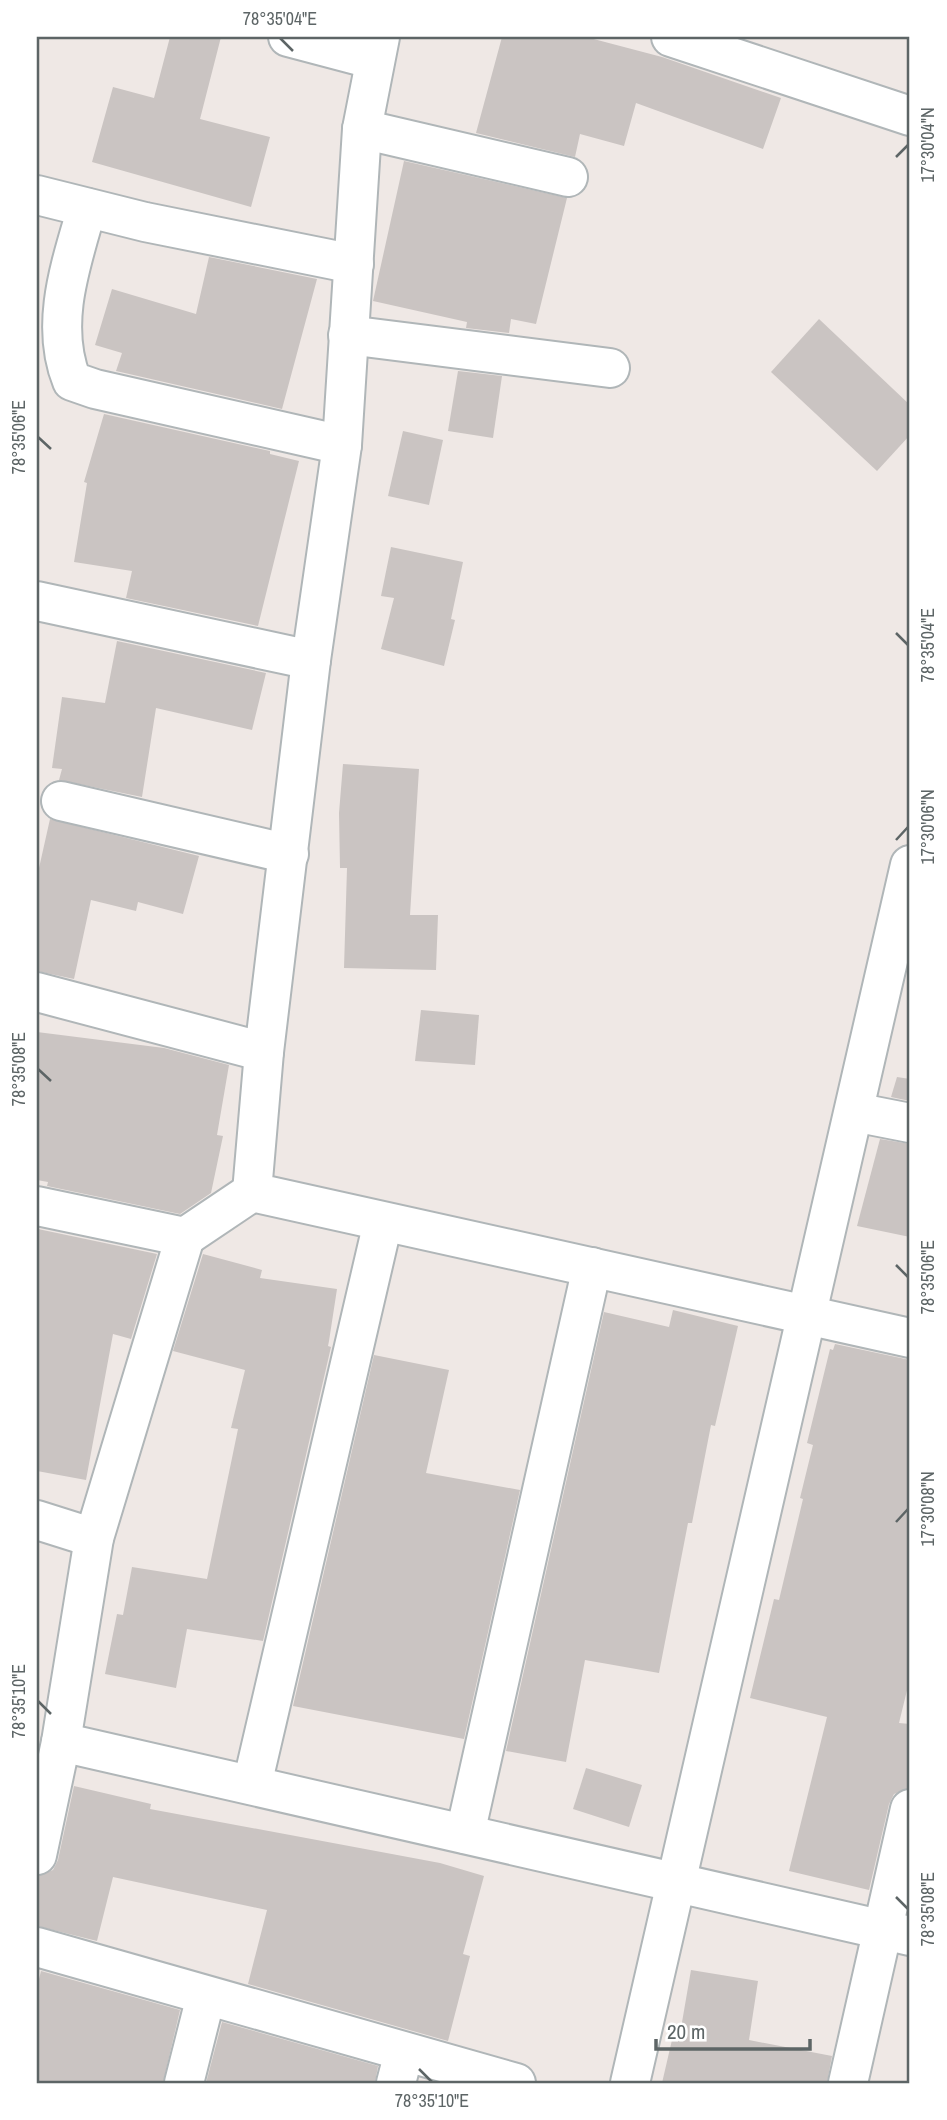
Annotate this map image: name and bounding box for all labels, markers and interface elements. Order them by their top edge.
text: 78°35'04"E [243,6,317,31]
text: 17°30'04"N [915,107,940,183]
text: 78°35'06"E [6,400,31,474]
text: 78°35'04"E [915,608,940,682]
text: 17°30'06"N [915,789,940,865]
text: 78°35'08"E [6,1032,31,1106]
text: 78°35'06"E [915,1240,940,1314]
text: 17°30'08"N [915,1471,940,1547]
text: 78°35'10"E [6,1664,31,1738]
text: 78°35'08"E [915,1872,940,1946]
scale bar [656,2008,810,2052]
text: 20 m [667,2017,705,2046]
text: 78°35'10"E [395,2088,469,2113]

